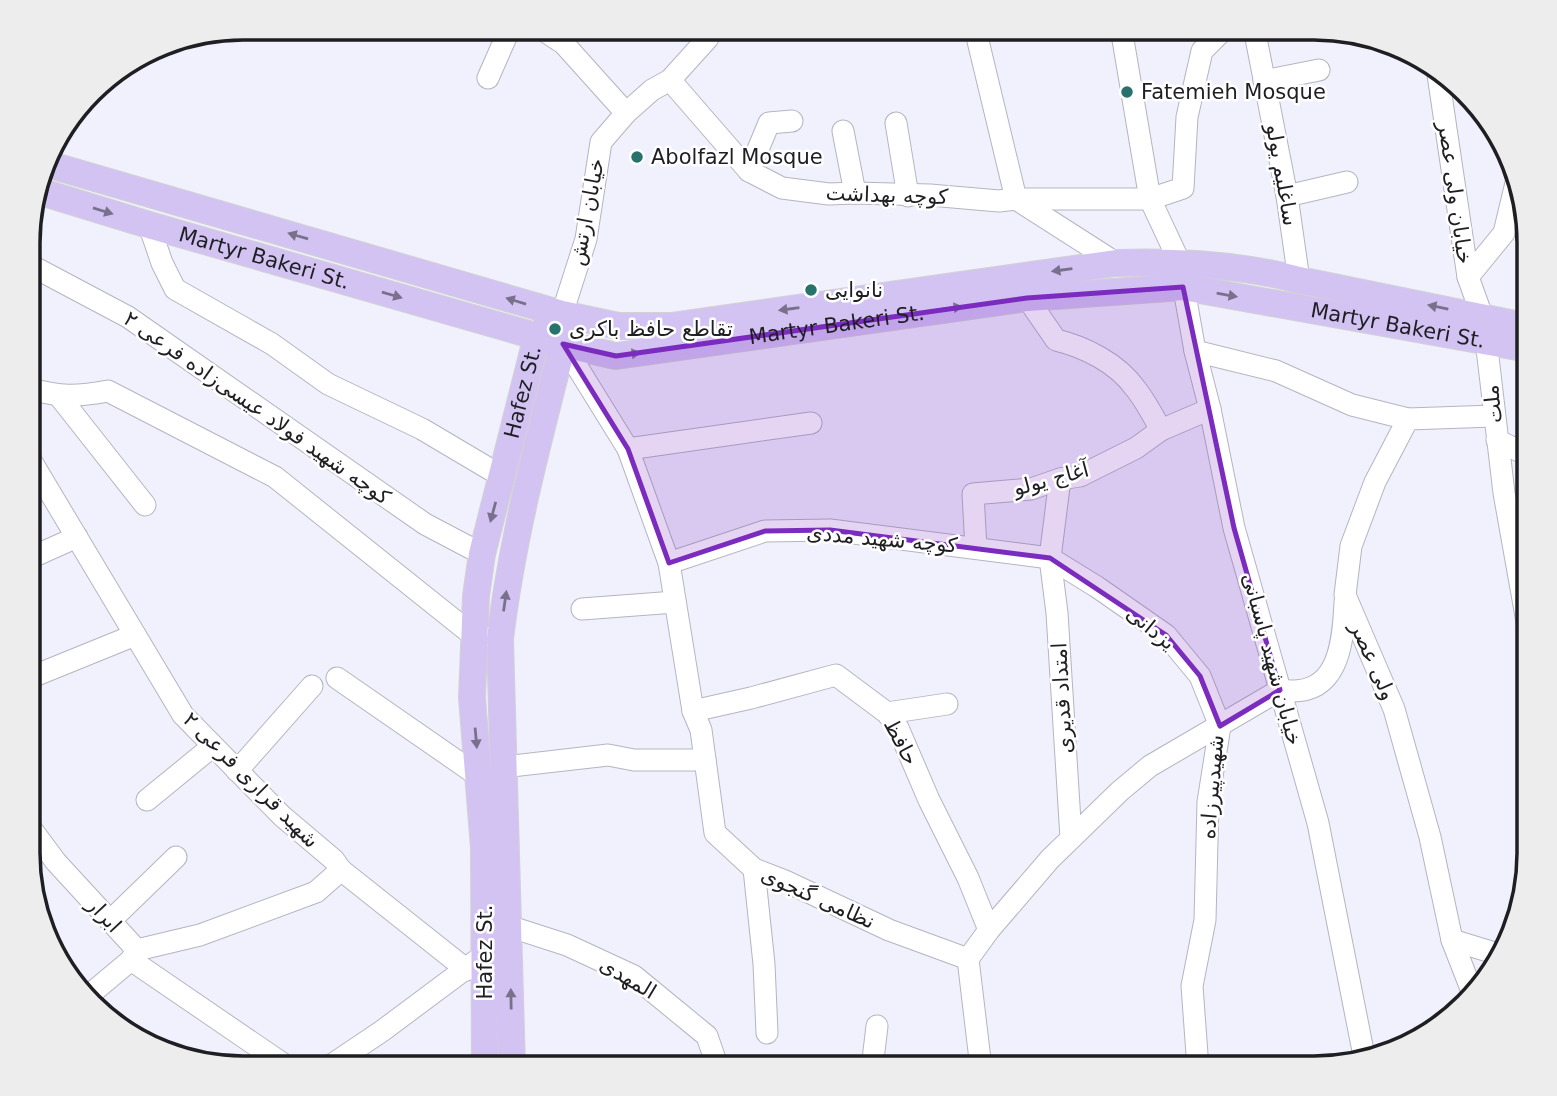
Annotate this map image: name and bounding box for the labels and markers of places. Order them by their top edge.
place label: Fatemieh Mosque [1141,80,1326,104]
marker: Fatemieh Mosque [1119,84,1135,100]
place label: Abolfazl Mosque [651,145,823,169]
marker: Abolfazl Mosque [629,149,645,165]
place label: نانوایی [825,278,883,302]
marker: نانوایی [803,282,819,298]
place label: تقاطع حافظ باکری [569,317,733,341]
marker: تقاطع حافظ باکری [547,321,563,337]

